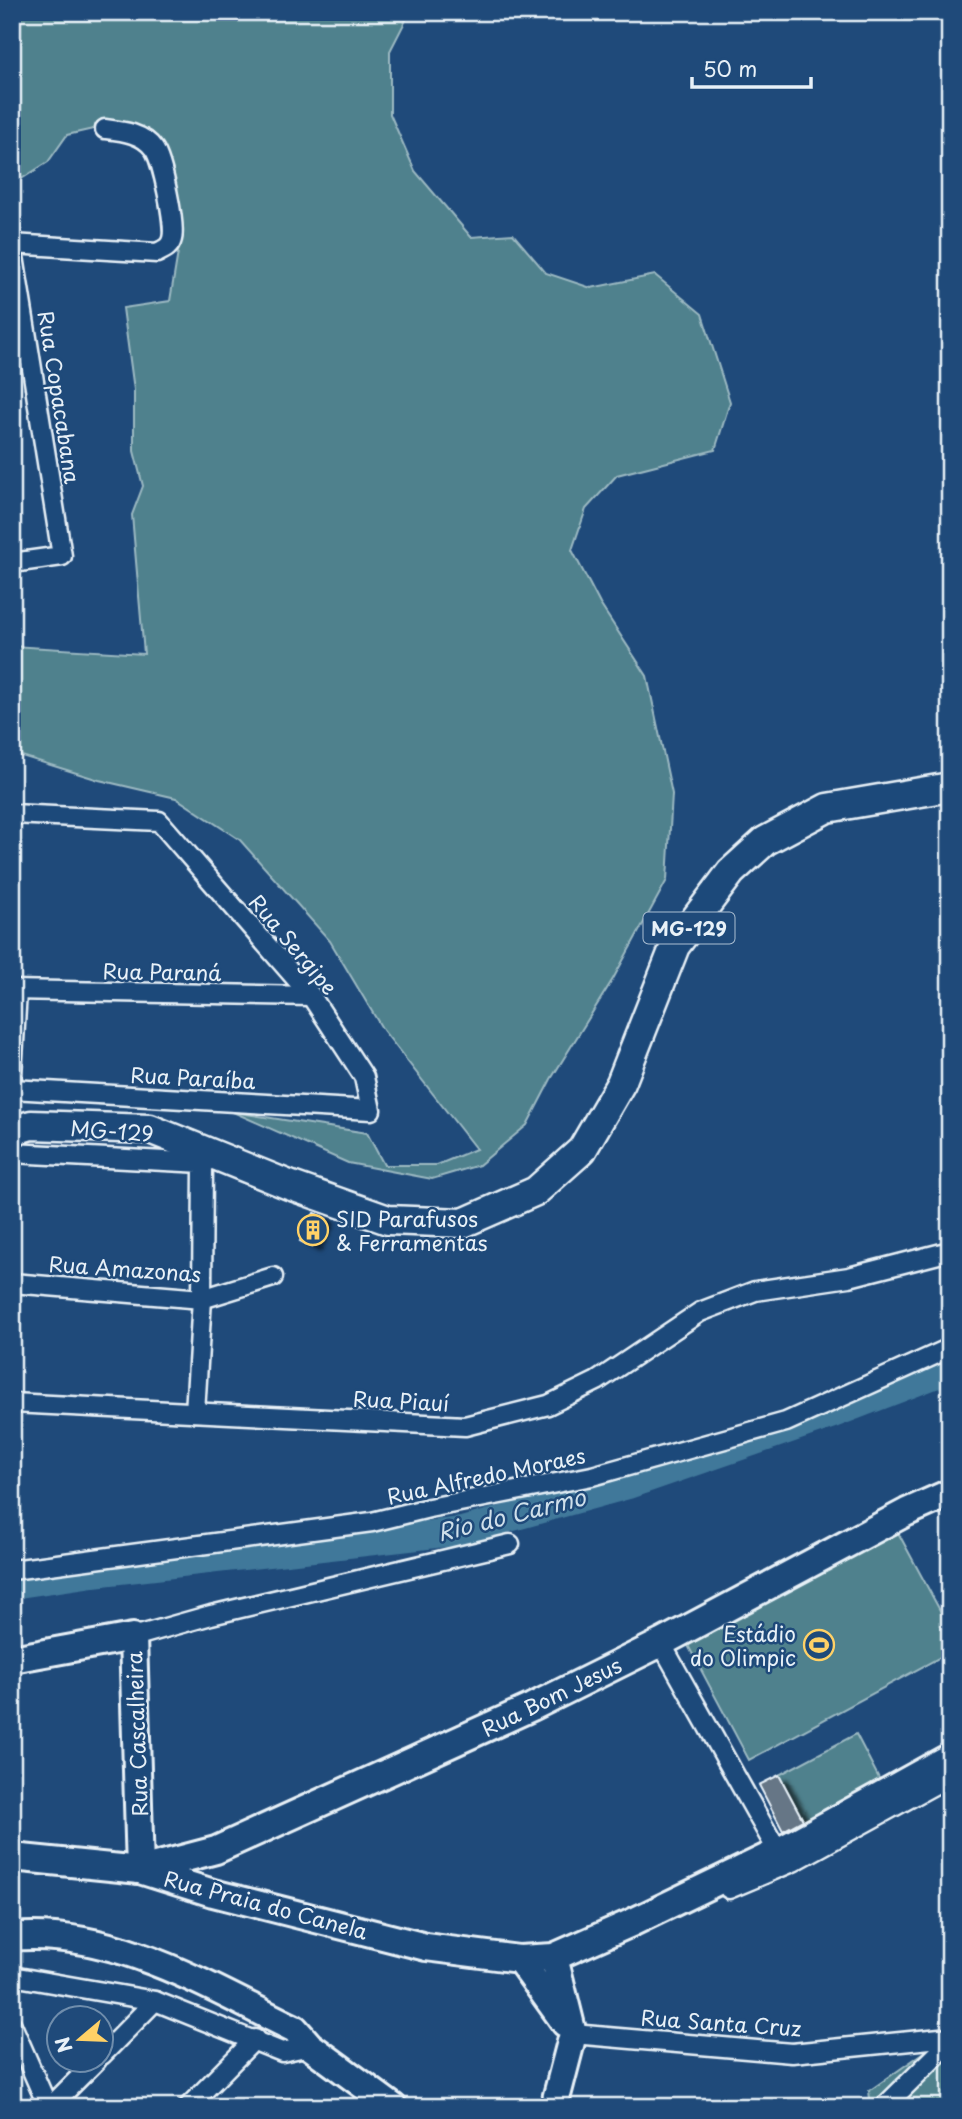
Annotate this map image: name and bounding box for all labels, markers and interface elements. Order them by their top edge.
scale bar [692,46,811,90]
text: 50 m [703,52,757,84]
street label: Rua Copacabana [31,308,89,486]
street label: Rua Sergipe [242,887,346,1001]
road number: MG-129 [644,912,734,944]
street label: Rua Paraná [102,954,222,988]
street label: Rua Paraíba [130,1058,256,1096]
street label: MG-129 [69,1111,155,1149]
place label: SID Parafusos & Ferramentas [336,1202,488,1258]
building icon: SID Parafusos & Ferramentas [296,1213,330,1247]
street label: Rua Amazonas [48,1247,202,1289]
street label: Rua Piauí [352,1382,450,1418]
street label: Rua Alfredo Moraes [384,1438,588,1512]
water label: Rio do Carmo [433,1478,590,1549]
place label: Estádio do Olimpic [690,1617,796,1673]
sports icon: Estádio do Olimpic [802,1628,836,1662]
street label: Rua Bom Jesus [475,1648,627,1744]
street label: Rua Cascalheira [117,1650,155,1817]
street label: Rua Praia do Canela [161,1861,371,1947]
street label: Rua Santa Cruz [640,2000,802,2044]
north arrow [46,2004,116,2074]
text: N [47,2033,79,2057]

